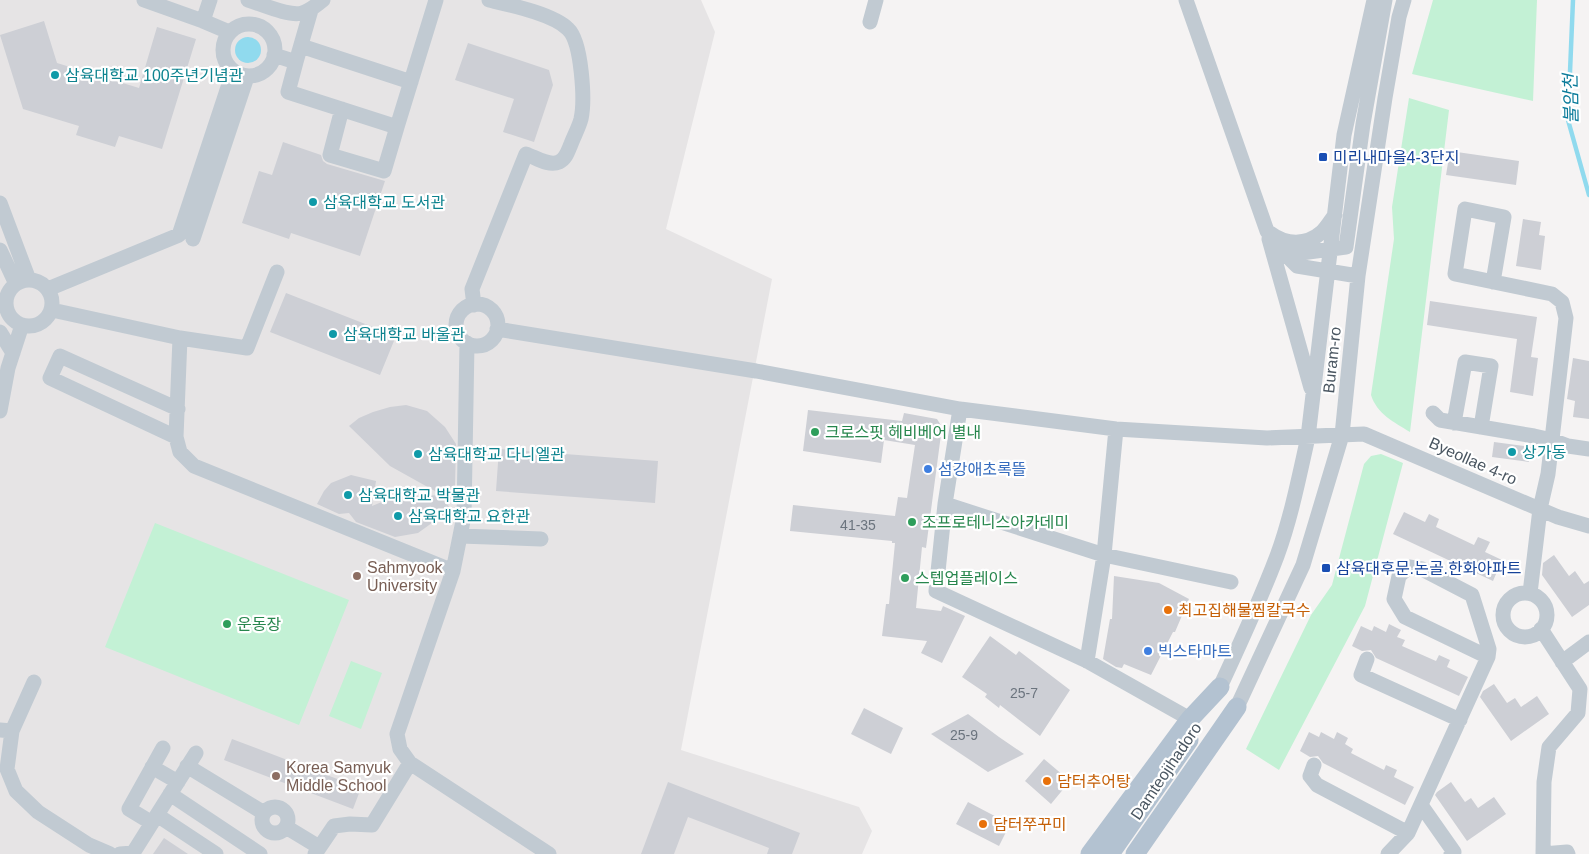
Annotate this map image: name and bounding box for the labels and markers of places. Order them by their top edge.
place label: 삼육대학교 100주년기념관 [65,67,244,84]
marker: 삼육대학교 100주년기념관 [49,69,61,81]
place label: 미리내마을4-3단지 [1333,149,1459,166]
marker: 미리내마을4-3단지 [1317,151,1329,163]
place label: 삼육대학교 도서관 [323,194,445,211]
marker: 삼육대학교 도서관 [307,196,319,208]
place label: 삼육대학교 바울관 [343,326,465,343]
marker: 삼육대학교 바울관 [327,328,339,340]
place label: 크로스핏 헤비베어 별내 [825,424,981,441]
marker: 크로스핏 헤비베어 별내 [809,426,821,438]
place label: 상가동 [1522,444,1566,461]
place label: 삼육대학교 다니엘관 [428,446,565,463]
marker: 상가동 [1506,446,1518,458]
marker: 삼육대학교 다니엘관 [412,448,424,460]
place label: 섬강애초록뜰 [938,461,1026,478]
marker: 섬강애초록뜰 [922,463,934,475]
place label: 삼육대학교 박물관 [358,487,480,504]
marker: 삼육대학교 박물관 [342,489,354,501]
place label: 삼육대학교 요한관 [408,508,530,525]
marker: 삼육대학교 요한관 [392,510,404,522]
place label: 조프로테니스아카데미 [922,514,1069,531]
marker: 조프로테니스아카데미 [906,516,918,528]
place label: Sahmyook University [367,559,444,594]
place label: 삼육대후문.논골.한화아파트 [1336,560,1522,577]
marker: 삼육대후문.논골.한화아파트 [1320,562,1332,574]
marker: Sahmyook University [351,570,363,582]
place label: 스텝업플레이스 [915,570,1018,587]
marker: 스텝업플레이스 [899,572,911,584]
place label: 최고집해물찜칼국수 [1178,602,1310,619]
marker: 최고집해물찜칼국수 [1162,604,1174,616]
place label: 운동장 [237,616,281,633]
marker: 운동장 [221,618,233,630]
place label: 빅스타마트 [1158,643,1232,660]
marker: 빅스타마트 [1142,645,1154,657]
place label: Korea Samyuk Middle School [286,759,392,794]
marker: Korea Samyuk Middle School [270,770,282,782]
place label: 담터추어탕 [1057,773,1131,790]
marker: 담터추어탕 [1041,775,1053,787]
place label: 담터쭈꾸미 [993,816,1067,833]
marker: 담터쭈꾸미 [977,818,989,830]

